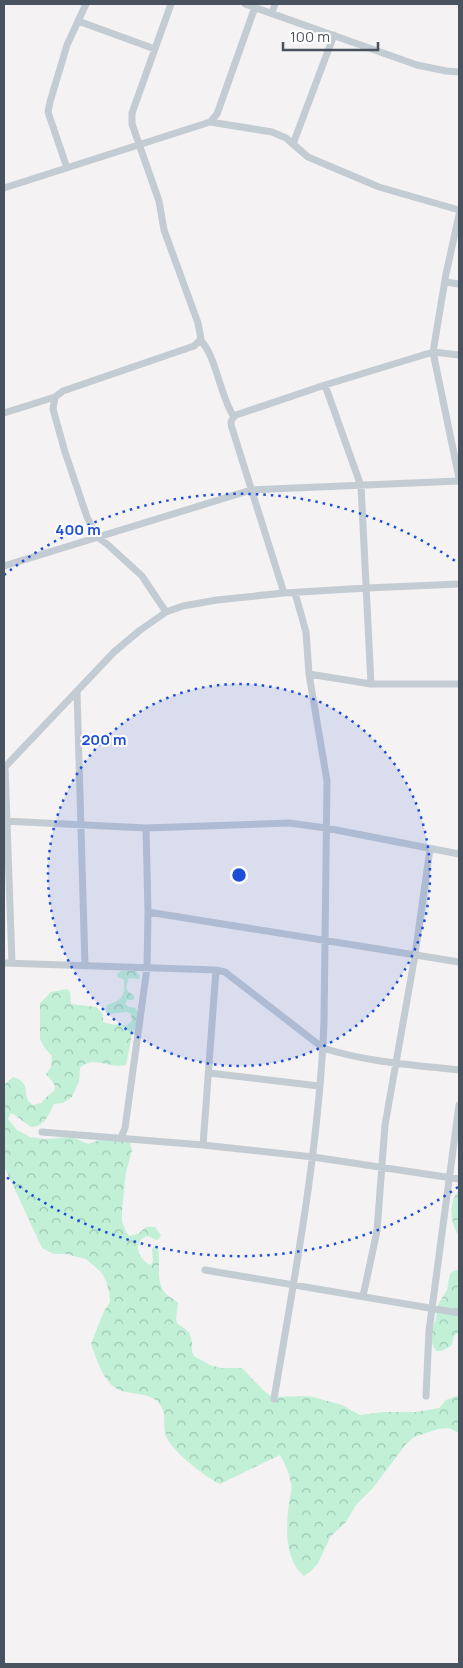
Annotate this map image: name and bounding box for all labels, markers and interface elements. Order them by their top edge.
scale bar [283,20,378,52]
text: 100 m [290,26,330,47]
text: 400 m [55,519,101,540]
text: 200 m [81,729,127,750]
centre of rings [230,866,248,884]

